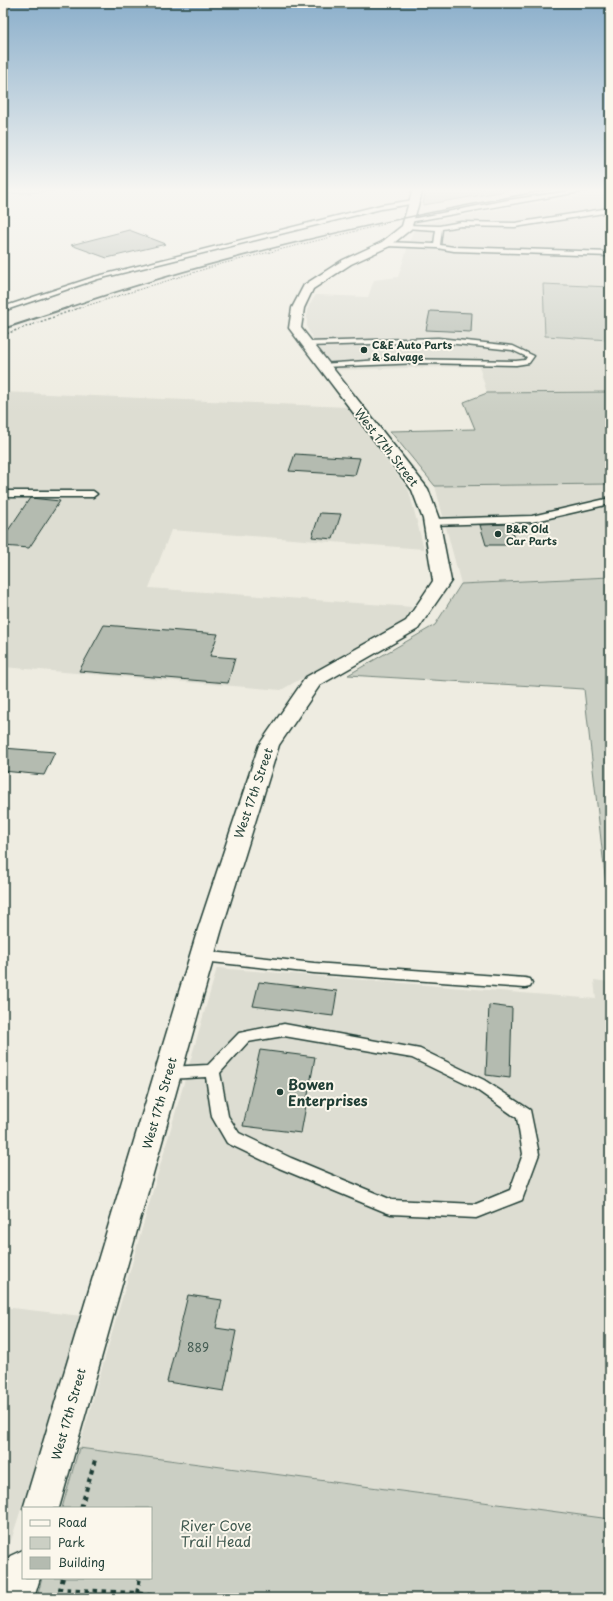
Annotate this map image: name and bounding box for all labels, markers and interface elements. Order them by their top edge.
place label: C&E Auto Parts & Salvage [372,337,452,364]
marker: C&E Auto Parts & Salvage [359,345,369,355]
street label: West 17th Street [351,404,423,490]
place label: B&R Old Car Parts [506,521,557,548]
marker: B&R Old Car Parts [493,529,503,539]
street label: West 17th Street [229,745,277,841]
street label: West 17th Street [137,1055,181,1151]
place label: Bowen Enterprises [288,1074,368,1111]
marker: Bowen Enterprises [275,1087,285,1097]
house number: 889 [187,1338,209,1356]
street label: West 17th Street [46,1366,90,1462]
legend [22,1507,152,1579]
text: Road [58,1513,87,1531]
park label: River Cove Trail Head [180,1515,252,1552]
text: Park [58,1533,85,1551]
text: Building [58,1553,105,1571]

